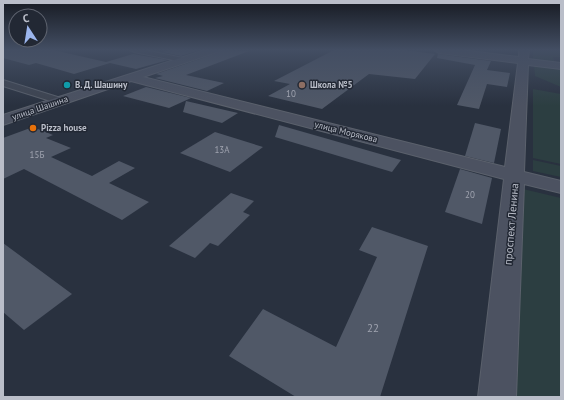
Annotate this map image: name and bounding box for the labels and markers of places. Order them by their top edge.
place label: В. Д. Шашину [75,79,128,90]
place label: Школа №5 [310,79,353,90]
marker: В. Д. Шашину [62,80,72,90]
marker: Школа №5 [297,80,307,90]
place label: Pizza house [41,122,87,133]
marker: Pizza house [28,123,38,133]

